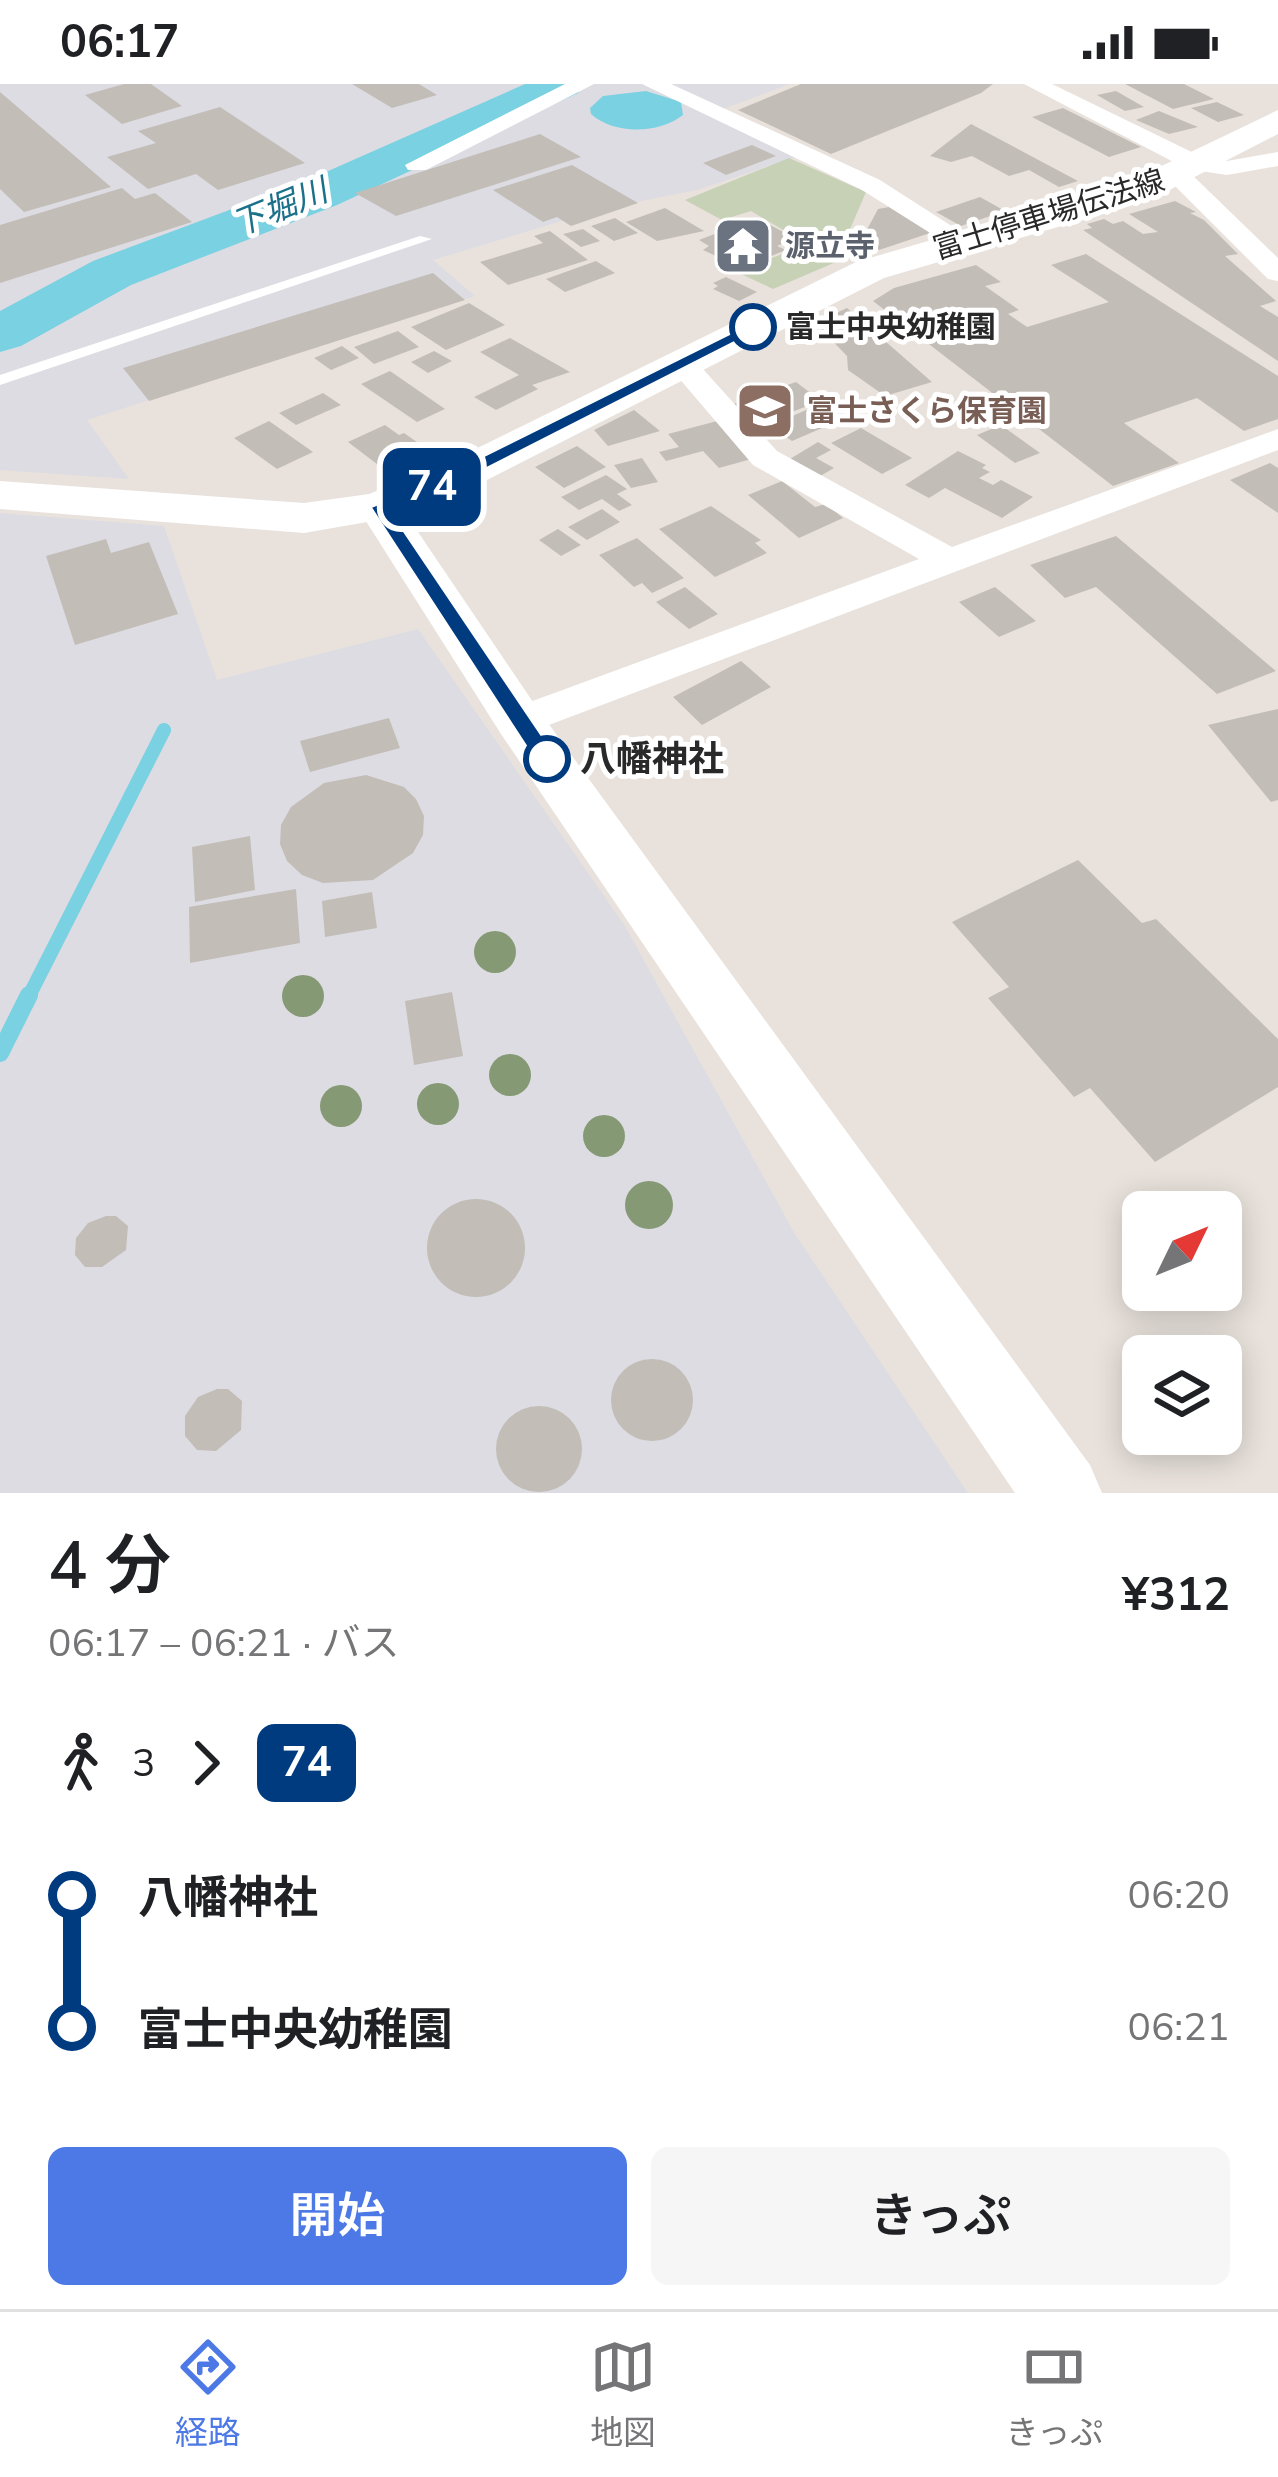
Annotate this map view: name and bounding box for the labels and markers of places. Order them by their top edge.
temple icon: 源立寺 [712,215,774,277]
place label: 源立寺 [785,226,875,267]
marker: 富士中央幼稚園 [731,305,775,349]
place label: 富士中央幼稚園 [786,307,996,348]
school or university icon: 富士さくら保育園 [734,380,796,442]
place label: 富士さくら保育園 [807,391,1047,432]
place label: 八幡神社 [580,735,724,784]
marker: 八幡神社 [525,737,569,781]

